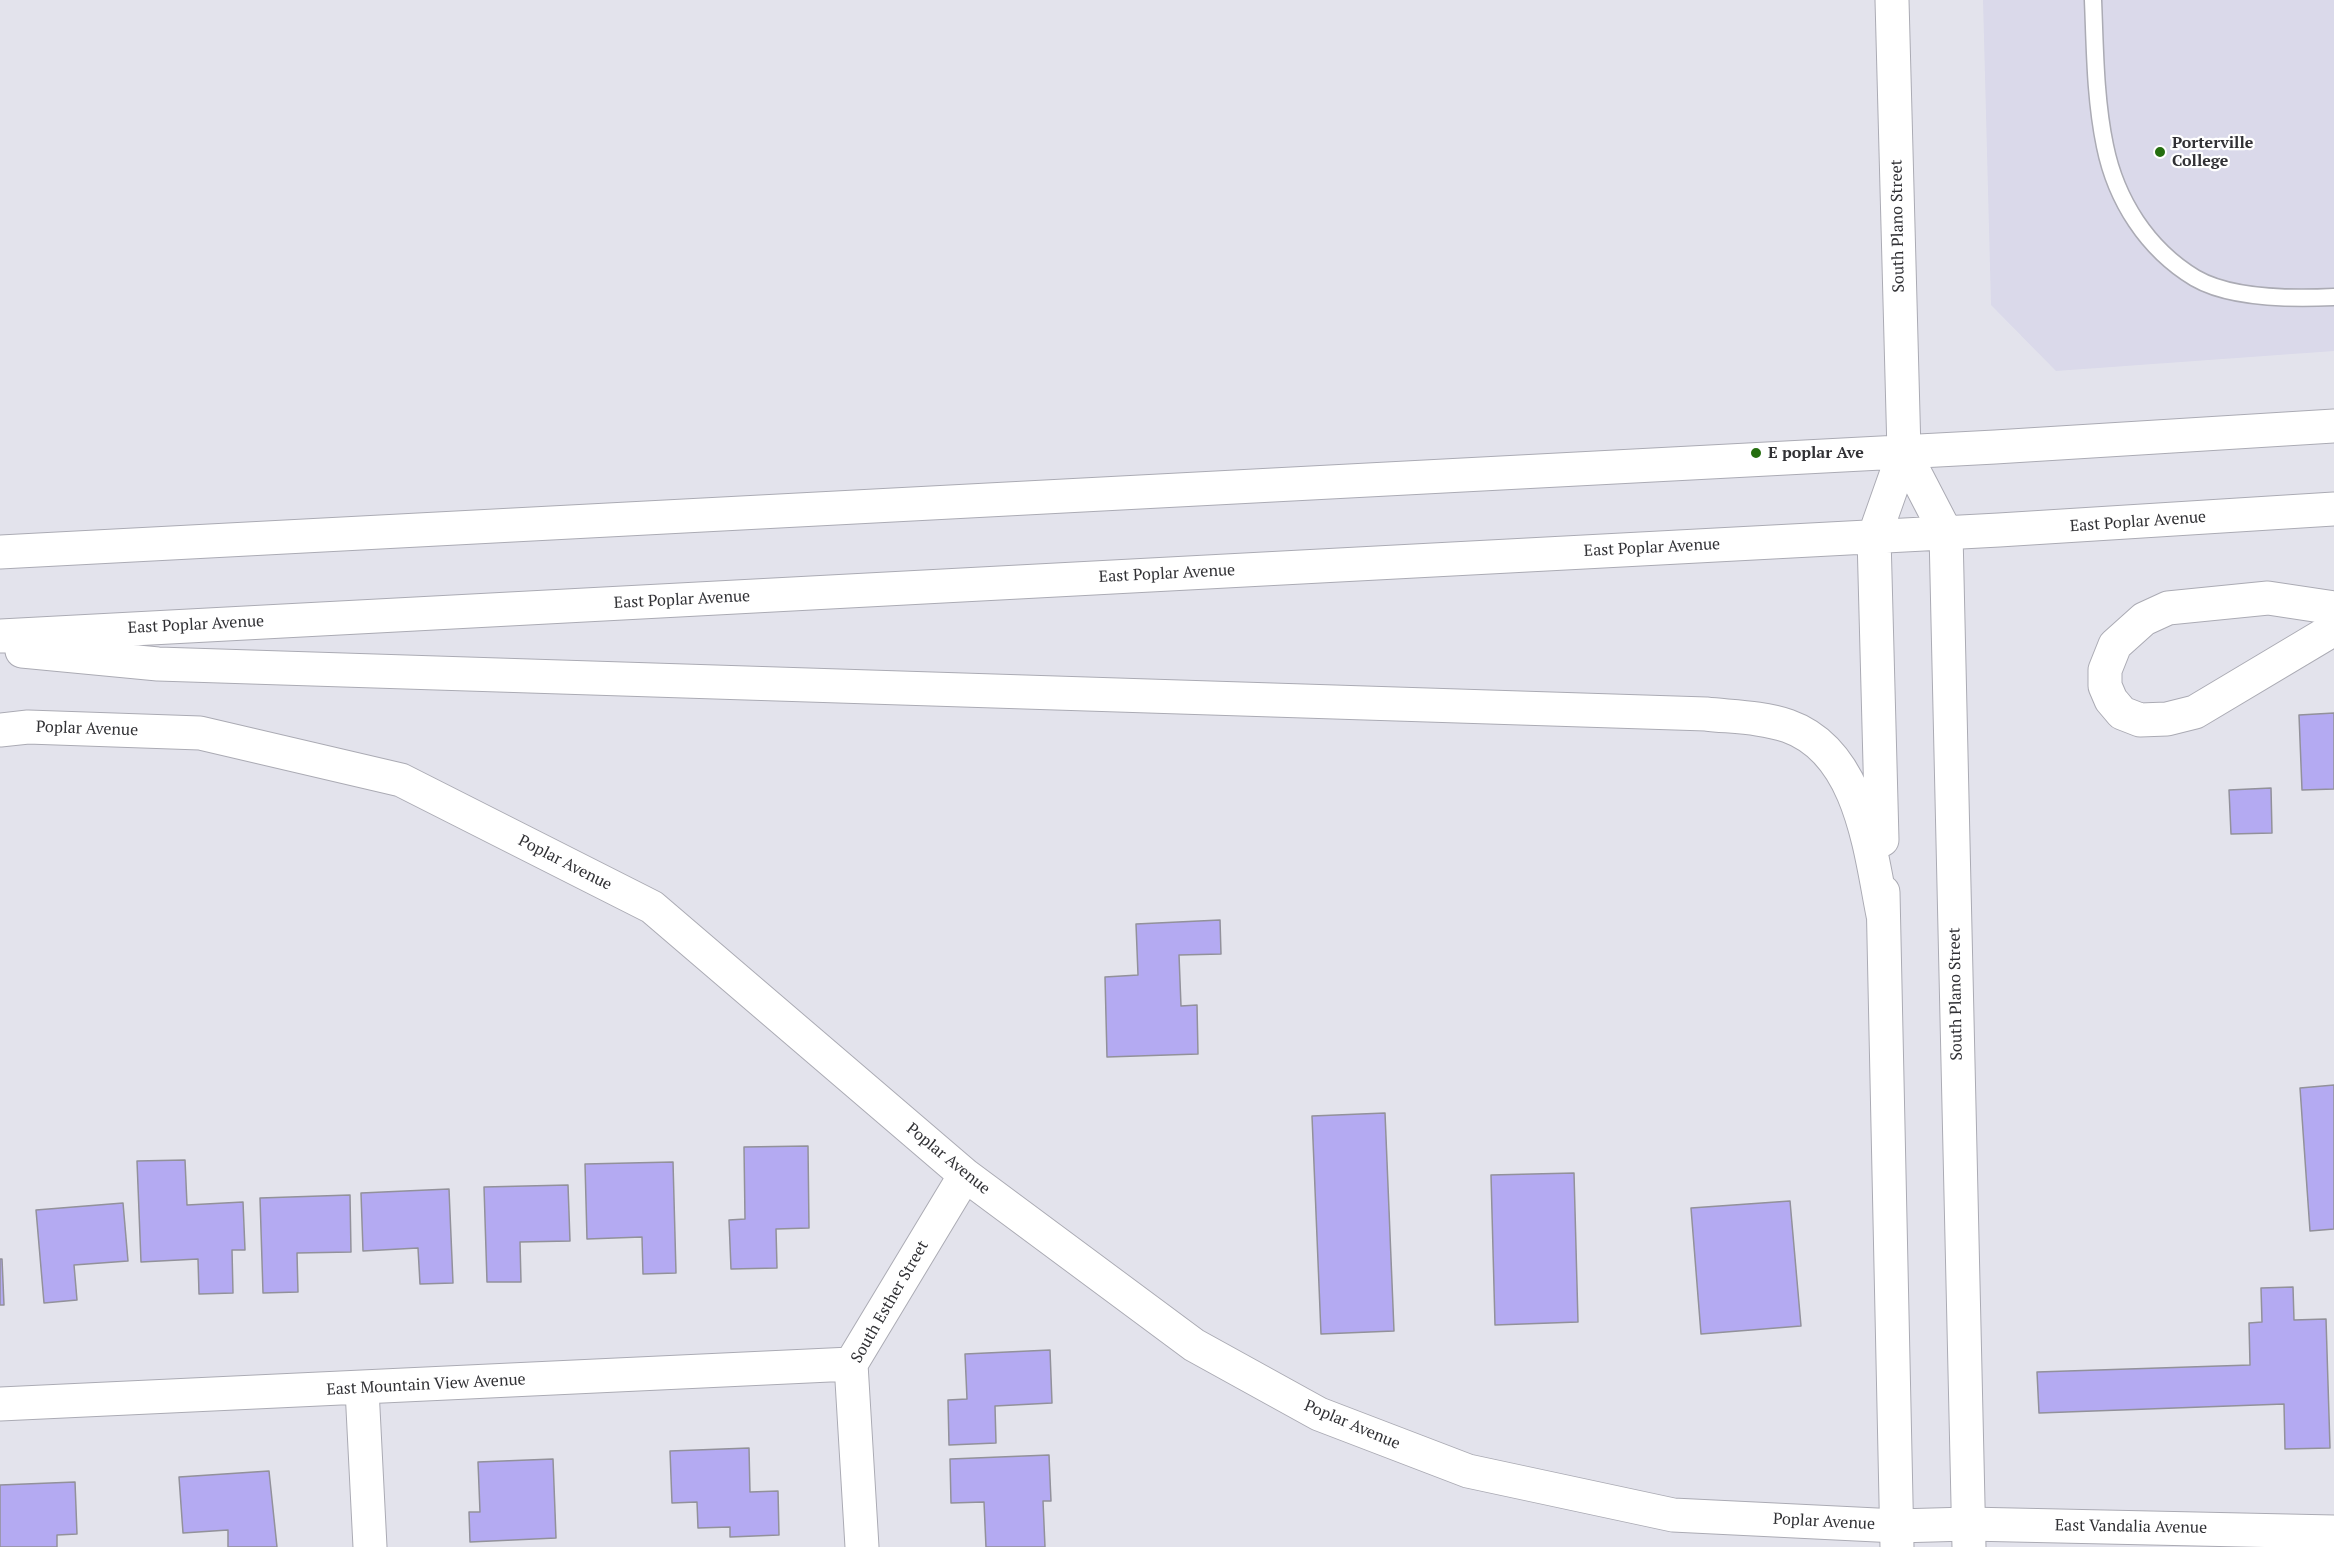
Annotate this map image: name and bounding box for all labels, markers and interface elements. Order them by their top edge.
place label: Porterville College [2172,133,2253,171]
marker: Porterville College [2153,145,2167,159]
street label: South Plano Street [1887,159,1909,293]
place label: E poplar Ave [1768,443,1864,463]
marker: E poplar Ave [1749,446,1763,460]
street label: East Poplar Avenue [2069,508,2207,536]
street label: East Poplar Avenue [1583,535,1721,561]
street label: East Poplar Avenue [1098,561,1236,587]
street label: East Poplar Avenue [613,587,751,613]
street label: East Poplar Avenue [127,612,265,638]
street label: Poplar Avenue [36,718,138,740]
street label: Poplar Avenue [515,831,615,895]
street label: South Plano Street [1945,927,1967,1061]
street label: Poplar Avenue [902,1119,994,1199]
street label: South Esther Street [847,1237,933,1367]
street label: East Mountain View Avenue [326,1370,526,1400]
street label: Poplar Avenue [1301,1396,1403,1454]
street label: Poplar Avenue [1772,1510,1876,1534]
street label: East Vandalia Avenue [2055,1516,2207,1538]

